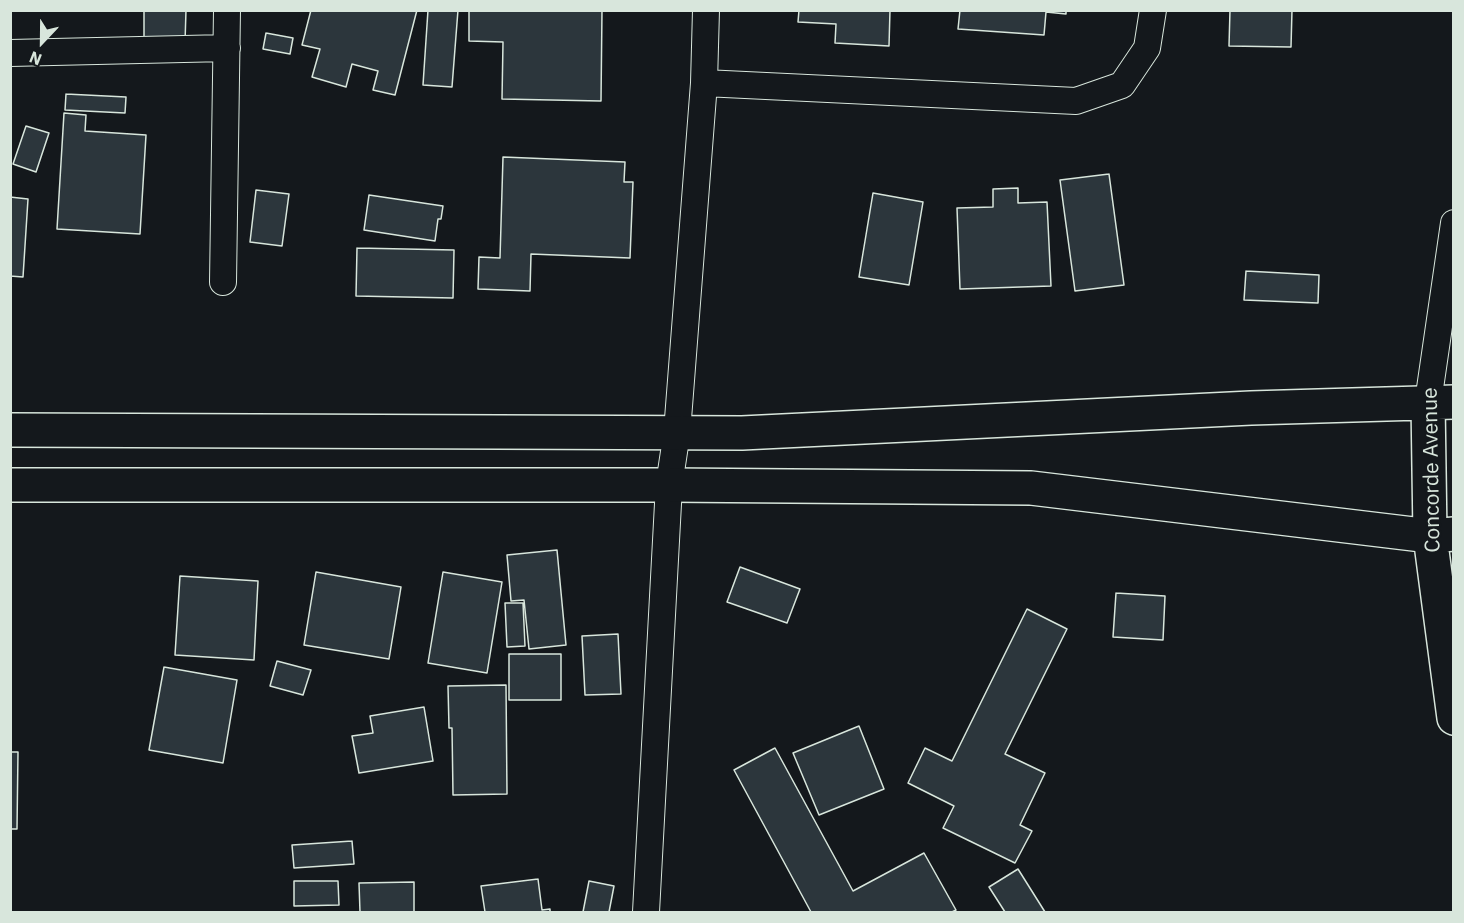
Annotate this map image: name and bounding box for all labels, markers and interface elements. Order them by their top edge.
north arrow [12,12,72,72]
text: N [26,47,44,70]
street label: Concorde Avenue [1418,387,1446,553]

